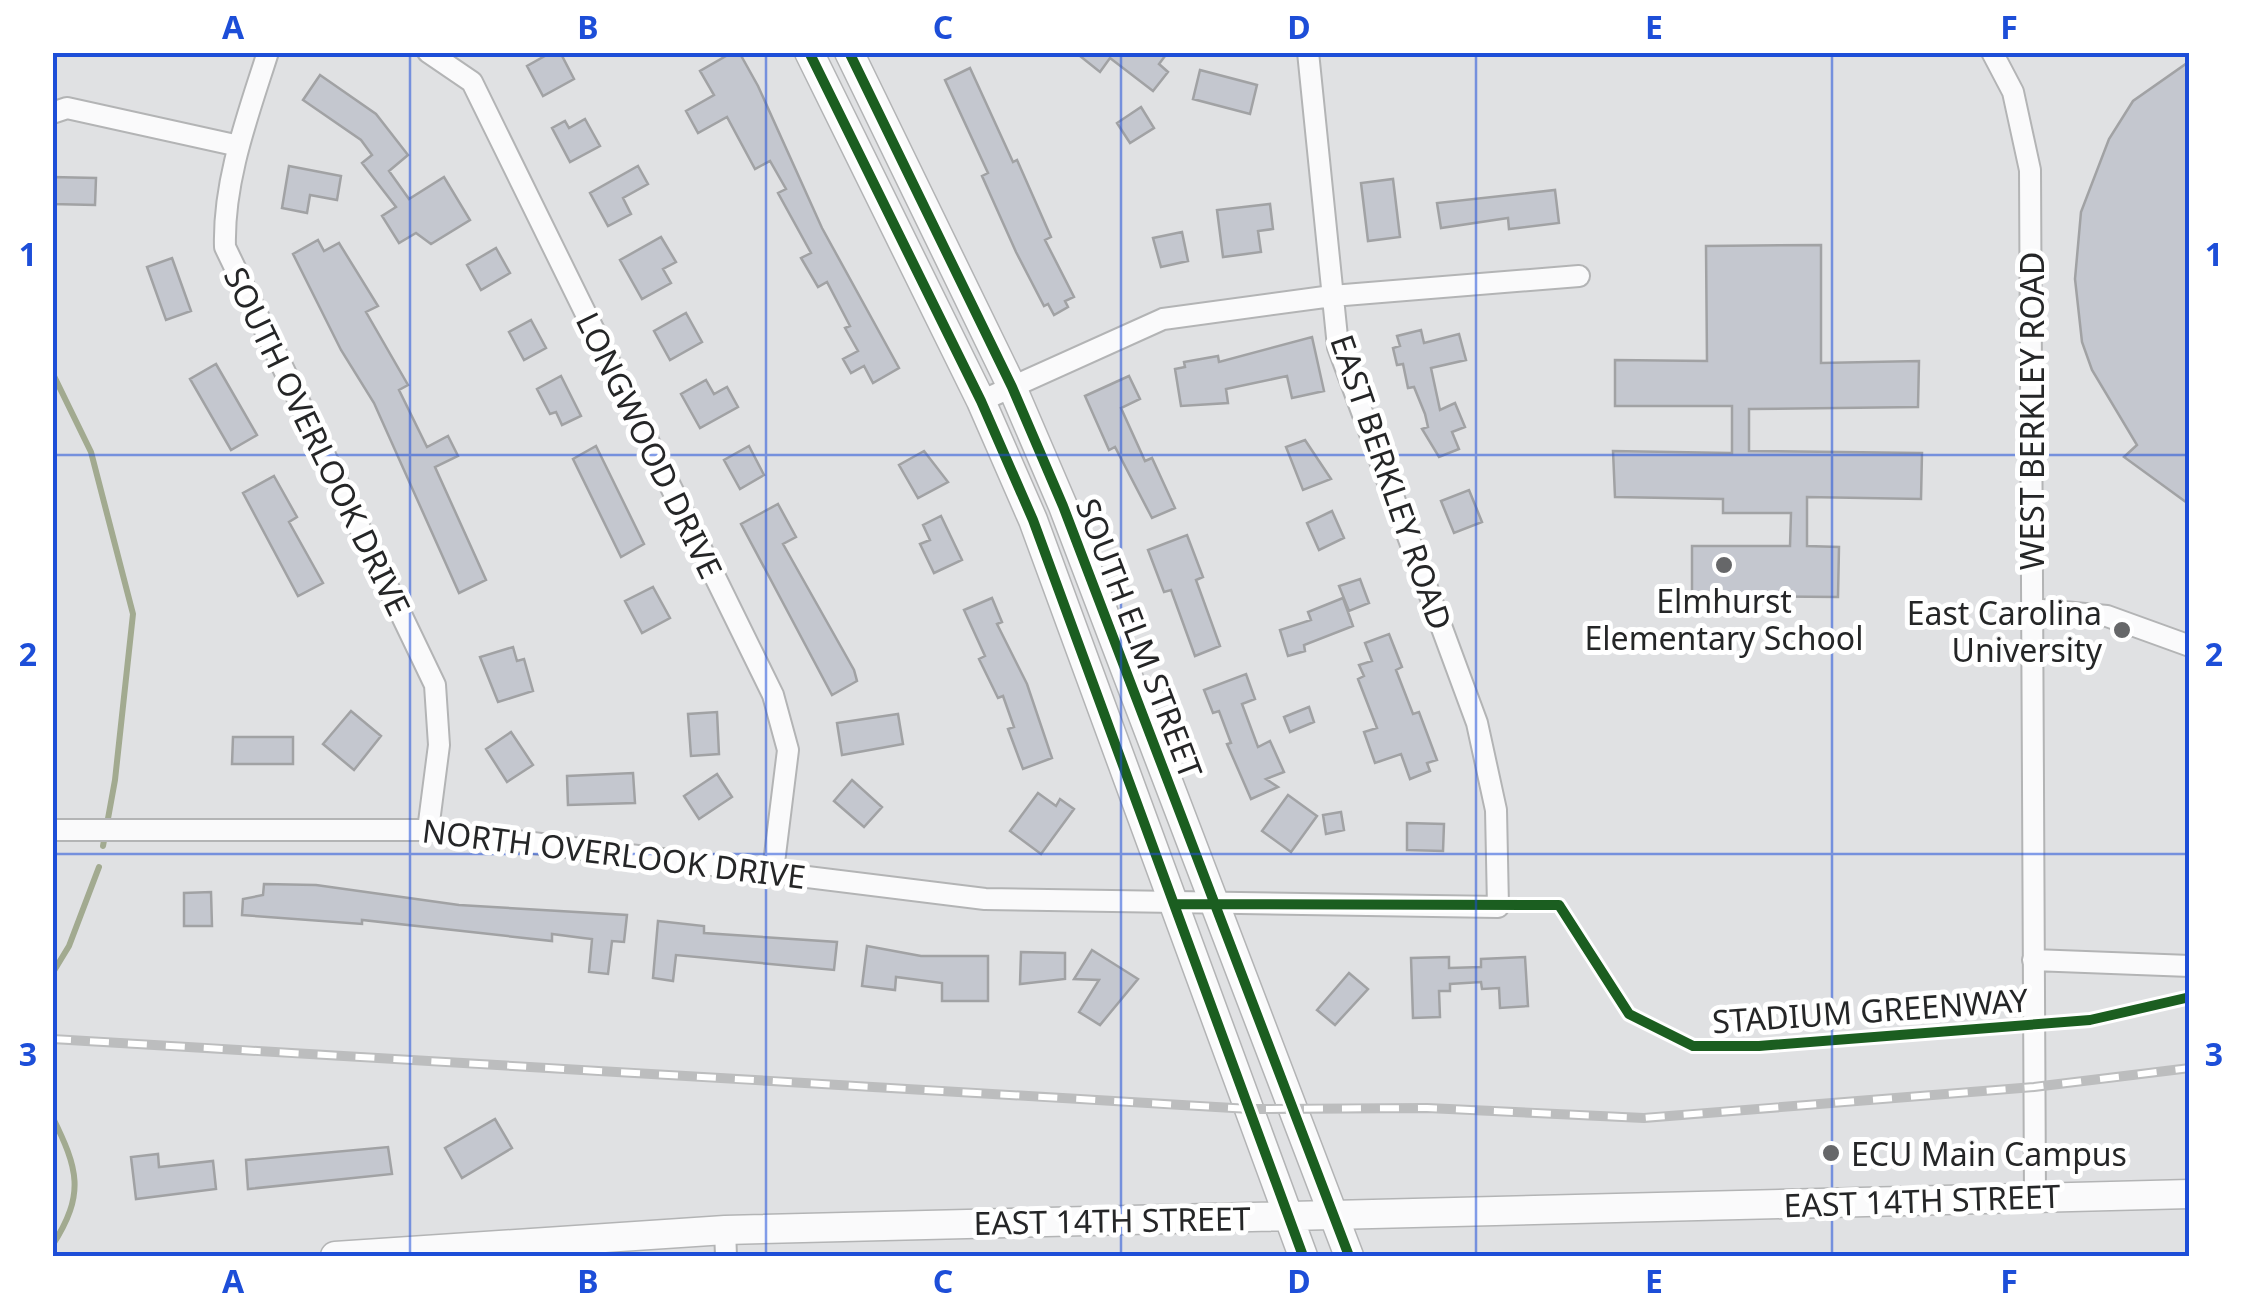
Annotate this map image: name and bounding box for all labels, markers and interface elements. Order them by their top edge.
text: A [222,5,245,48]
text: B [577,5,599,48]
text: C [933,5,953,48]
text: D [1287,5,1311,48]
text: E [1645,5,1663,48]
text: F [2000,5,2018,48]
text: 1 [19,232,37,275]
text: 1 [2205,232,2223,275]
street label: WEST BERKLEY ROAD [2010,252,2053,570]
street label: SOUTH OVERLOOK DRIVE [215,260,421,622]
street label: LONGWOOD DRIVE [567,305,733,585]
street label: EAST BERKLEY ROAD [1321,329,1463,635]
street label: SOUTH ELM STREET [1067,492,1213,784]
marker: Elmhurst Elementary School [1713,554,1735,576]
place label: Elmhurst Elementary School [1585,579,1863,659]
place label: East Carolina University [1907,591,2103,671]
marker: East Carolina University [2111,619,2133,641]
text: 2 [19,632,37,675]
text: 2 [2205,632,2223,675]
street label: NORTH OVERLOOK DRIVE [420,808,808,898]
street label: STADIUM GREENWAY [1711,977,2030,1042]
text: 3 [19,1032,37,1075]
text: 3 [2205,1032,2223,1075]
place label: ECU Main Campus [1851,1132,2127,1175]
marker: ECU Main Campus [1820,1142,1842,1164]
street label: EAST 14TH STREET [1783,1174,2061,1226]
street label: EAST 14TH STREET [973,1196,1251,1244]
text: A [222,1259,245,1302]
text: B [577,1259,599,1302]
text: C [933,1259,953,1302]
text: D [1287,1259,1311,1302]
text: E [1645,1259,1663,1302]
text: F [2000,1259,2018,1302]

